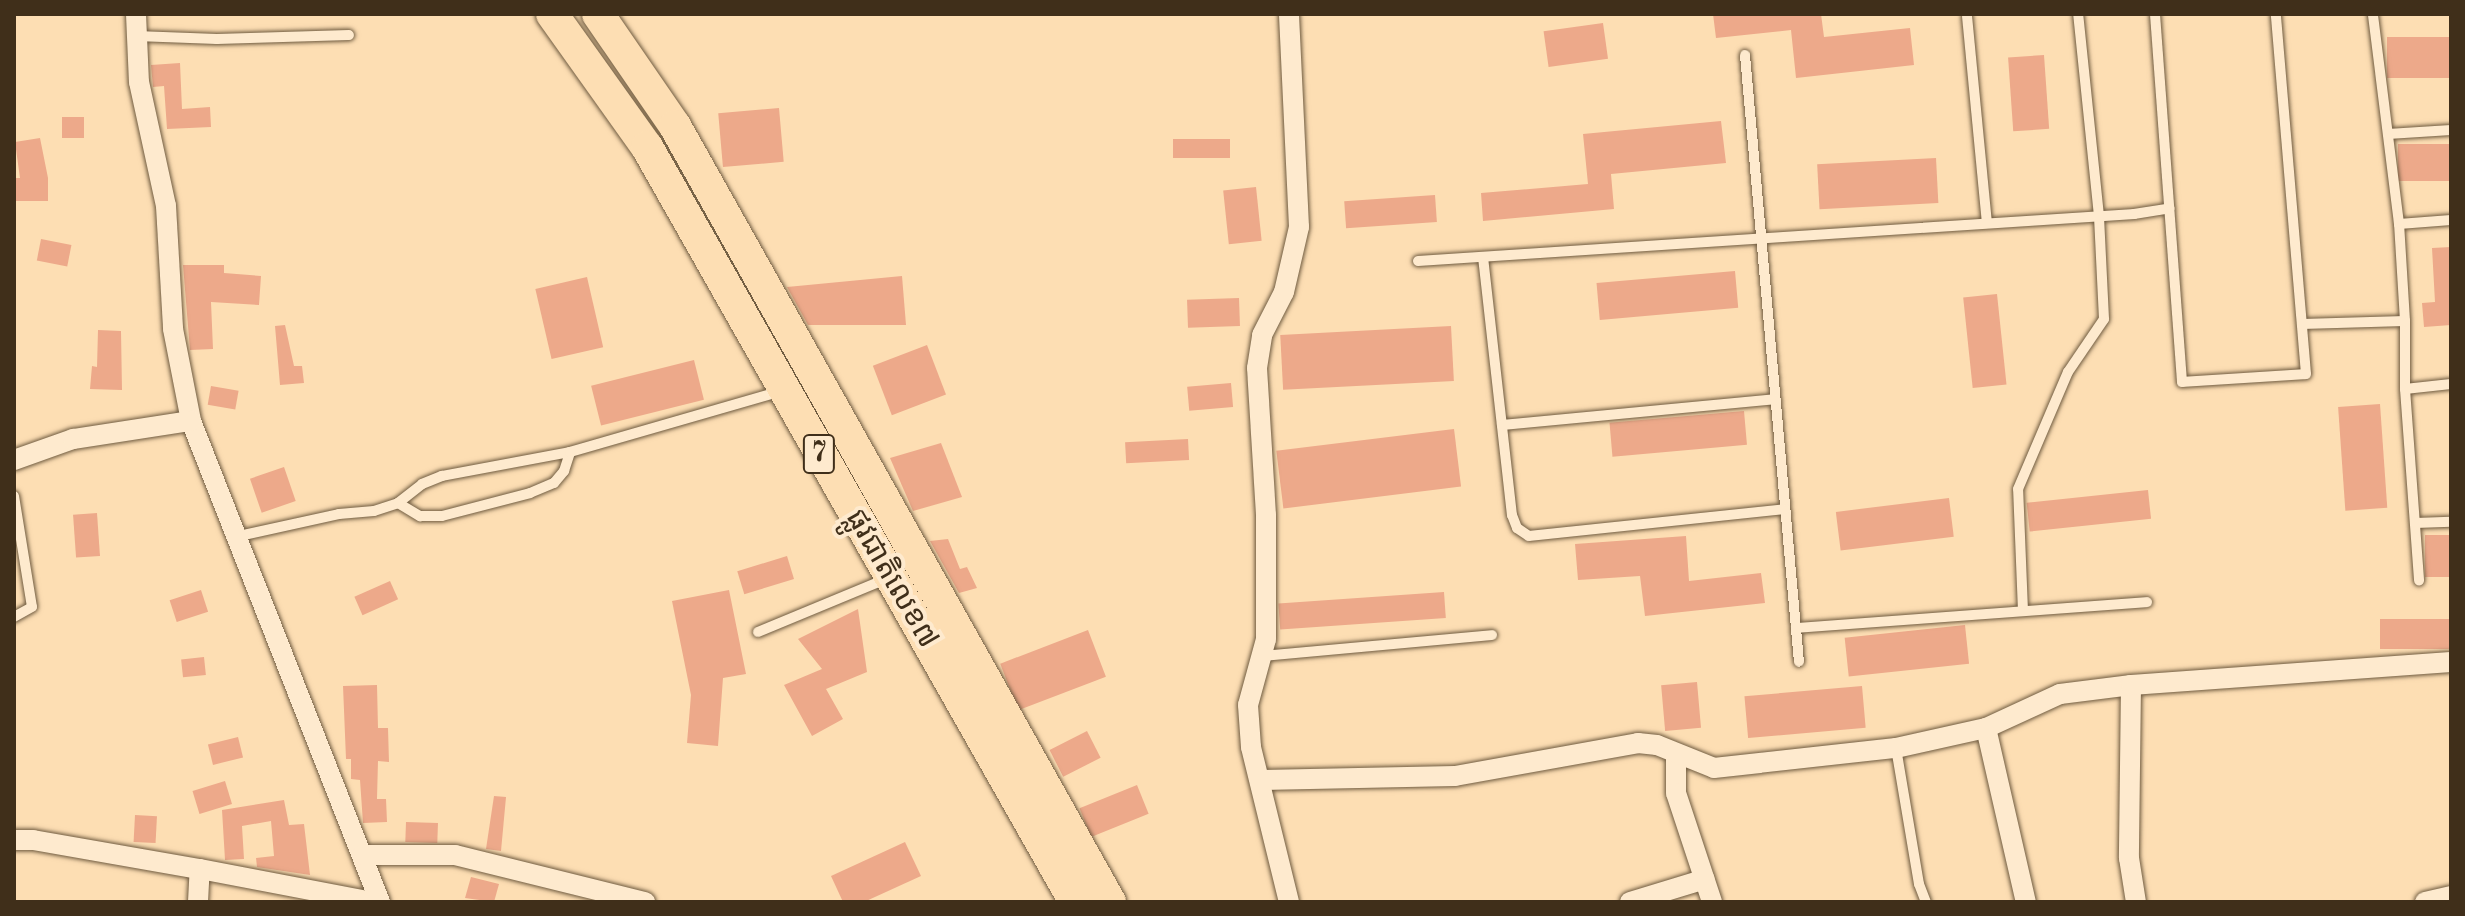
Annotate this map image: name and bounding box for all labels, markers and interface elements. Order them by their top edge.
road number: 7 [801,430,837,478]
street label: ផ្លូវជាតិលេខ៧ [837,503,945,655]

